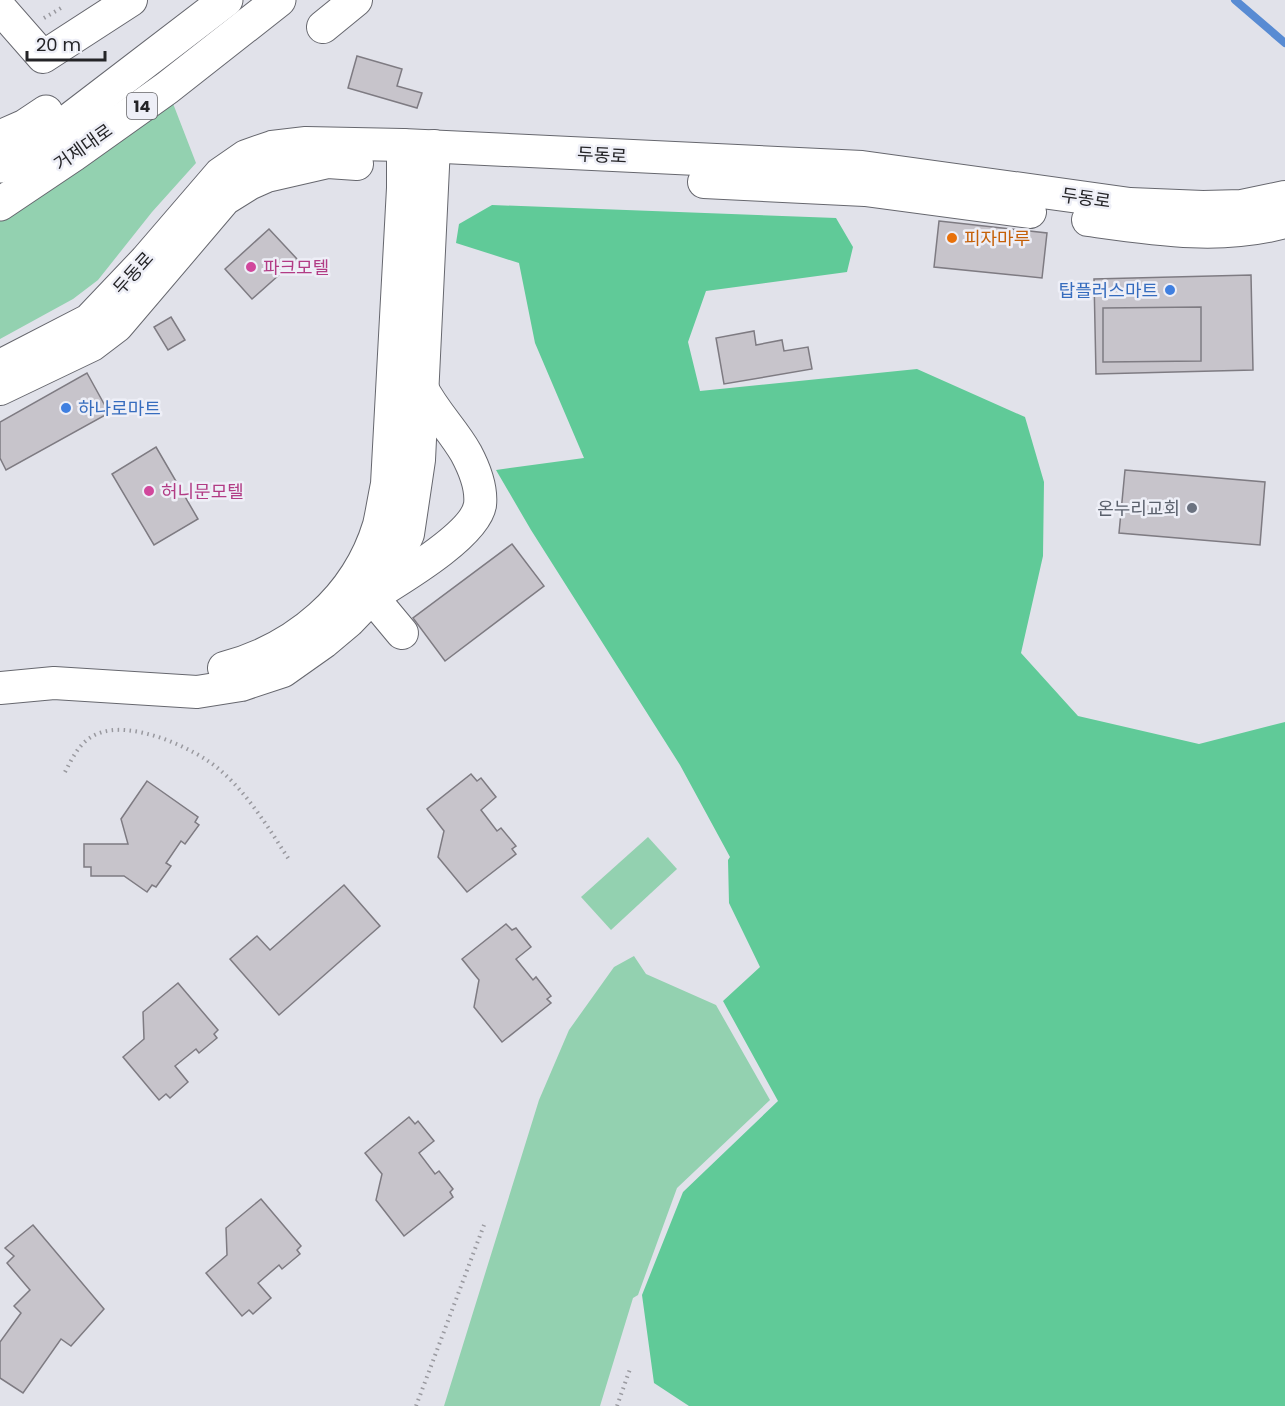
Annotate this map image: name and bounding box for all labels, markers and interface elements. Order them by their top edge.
scale bar [27,24,105,62]
text: 20 m [36,32,81,57]
road number: 14 [127,93,157,119]
street label: 거제대로 [49,118,117,176]
street label: 두동로 [577,141,627,169]
street label: 두동로 [1060,182,1112,214]
place label: 피자마루 [964,226,1030,251]
marker: 피자마루 [945,231,959,245]
street label: 두동로 [107,246,159,300]
place label: 파크모텔 [263,255,329,280]
marker: 파크모텔 [244,260,258,274]
place label: 탑플러스마트 [1059,278,1158,303]
marker: 탑플러스마트 [1163,283,1177,297]
place label: 하나로마트 [78,396,161,421]
marker: 하나로마트 [59,401,73,415]
place label: 허니문모텔 [161,479,244,504]
marker: 허니문모텔 [142,484,156,498]
place label: 온누리교회 [1097,496,1180,521]
marker: 온누리교회 [1185,501,1199,515]

